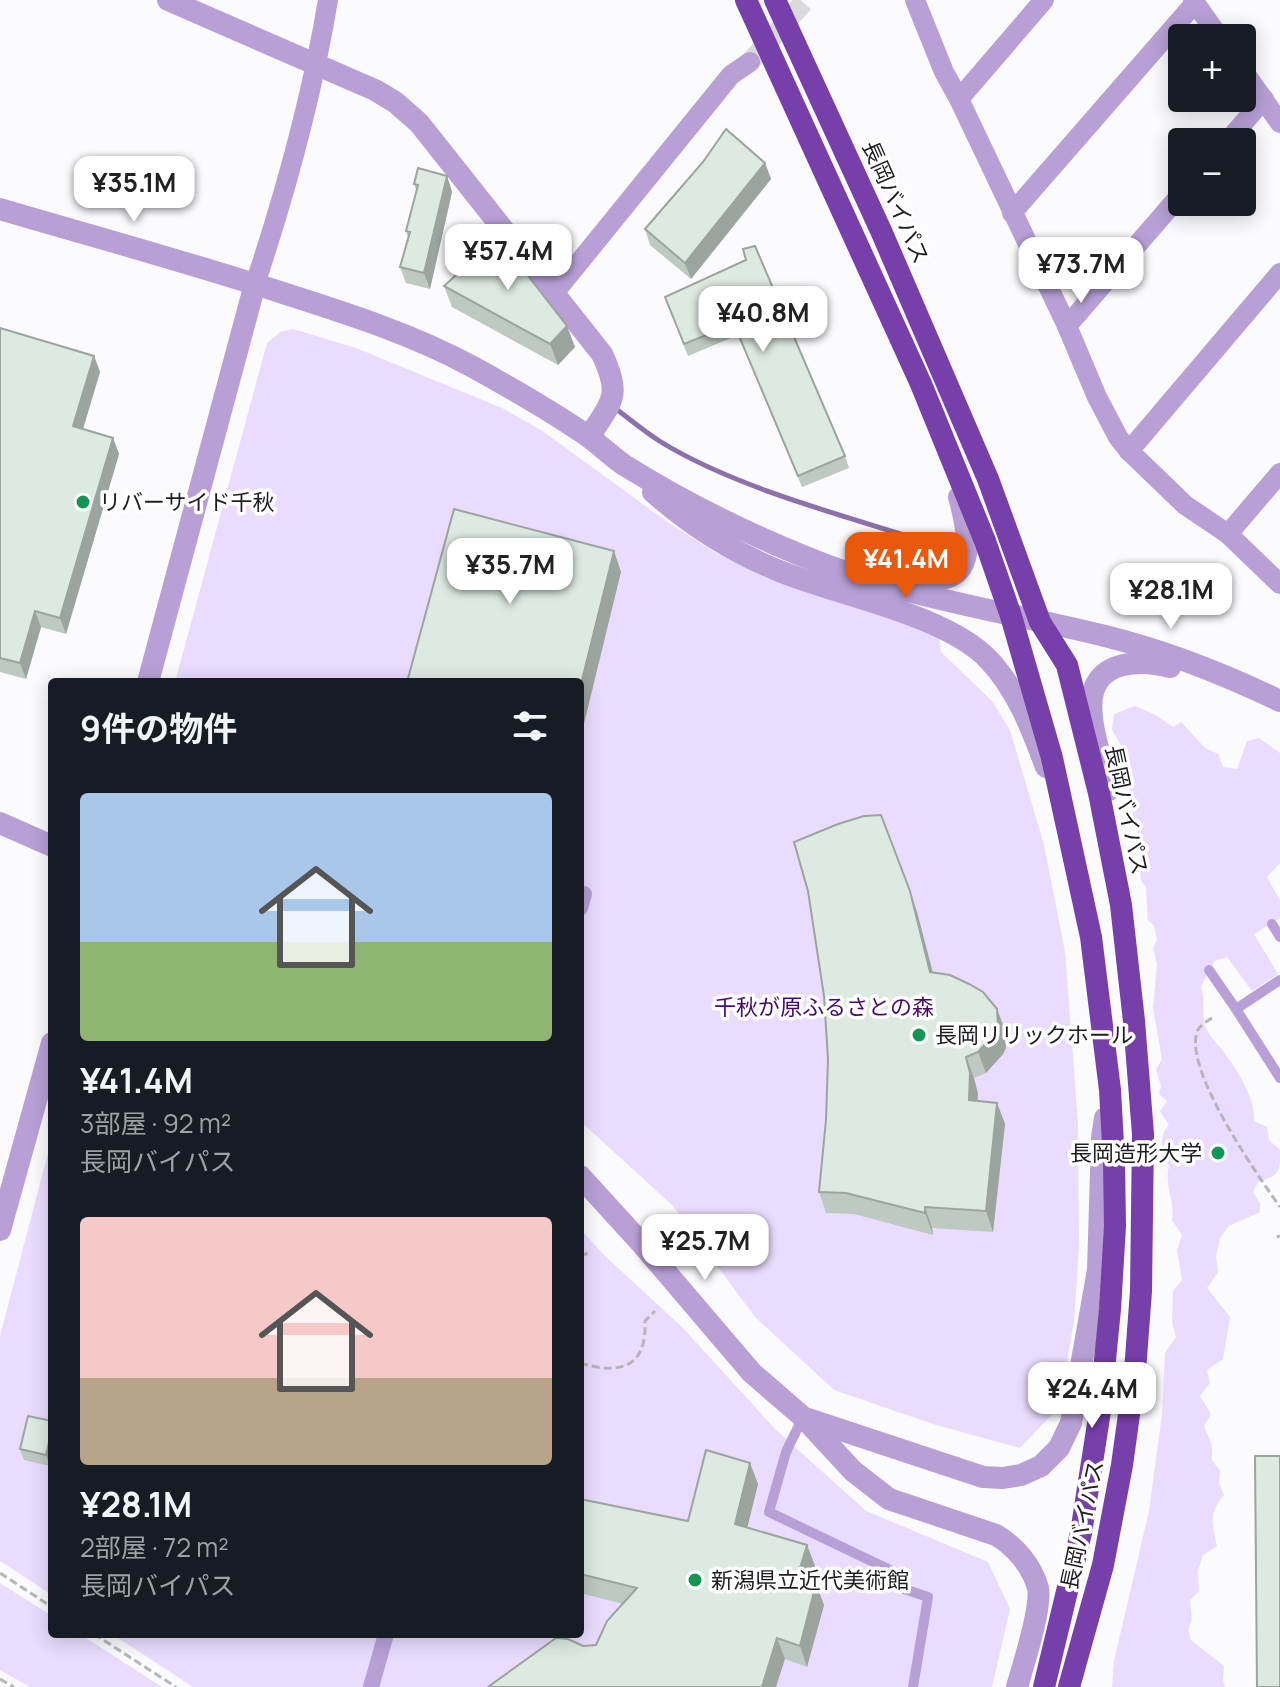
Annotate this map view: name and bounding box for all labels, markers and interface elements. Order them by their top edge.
map controls [1168,24,1256,216]
button: + [1168,24,1256,112]
button: − [1168,128,1256,216]
street label: 長岡バイパス [856,136,936,268]
pin: ¥35.1M [69,156,199,224]
text: ¥35.1M [92,164,176,200]
pin: ¥57.4M [443,224,573,292]
text: ¥57.4M [463,232,553,268]
pin: ¥73.7M [1016,237,1146,305]
text: ¥73.7M [1037,245,1125,281]
pin: ¥40.8M [698,286,828,354]
text: ¥40.8M [716,294,810,330]
place label: リバーサイド千秋 [99,487,275,517]
marker: リバーサイド千秋 [74,493,92,511]
pin: ¥41.4M [841,532,971,600]
pin: ¥35.7M [445,538,575,606]
text: ¥41.4M [863,540,949,576]
text: ¥35.7M [465,546,555,582]
pin: ¥28.1M [1106,563,1236,631]
text: ¥28.1M [1128,571,1214,607]
icon: filters [508,704,552,748]
text: 9件の物件 [80,705,237,751]
street label: 長岡バイパス [1099,743,1155,877]
icon: home [244,845,388,989]
park label: 千秋が原ふるさとの森 [714,992,934,1022]
place label: 長岡リリックホール [935,1020,1133,1050]
marker: 長岡リリックホール [910,1026,928,1044]
text: ¥41.4M [80,1057,193,1103]
text: 3部屋 · 92 m² [80,1105,231,1141]
place label: 長岡造形大学 [1070,1138,1202,1168]
text: 長岡バイパス [80,1143,235,1179]
marker: 長岡造形大学 [1209,1144,1227,1162]
pin: ¥25.7M [640,1214,770,1282]
text: ¥25.7M [660,1222,750,1258]
icon: home [244,1269,388,1413]
pin: ¥24.4M [1027,1362,1157,1430]
text: ¥24.4M [1046,1370,1138,1406]
street label: 長岡バイパス [1054,1458,1110,1592]
text: ¥28.1M [80,1481,192,1527]
text: 2部屋 · 72 m² [80,1529,229,1565]
place label: 新潟県立近代美術館 [711,1565,909,1595]
text: 長岡バイパス [80,1567,235,1603]
marker: 新潟県立近代美術館 [686,1571,704,1589]

